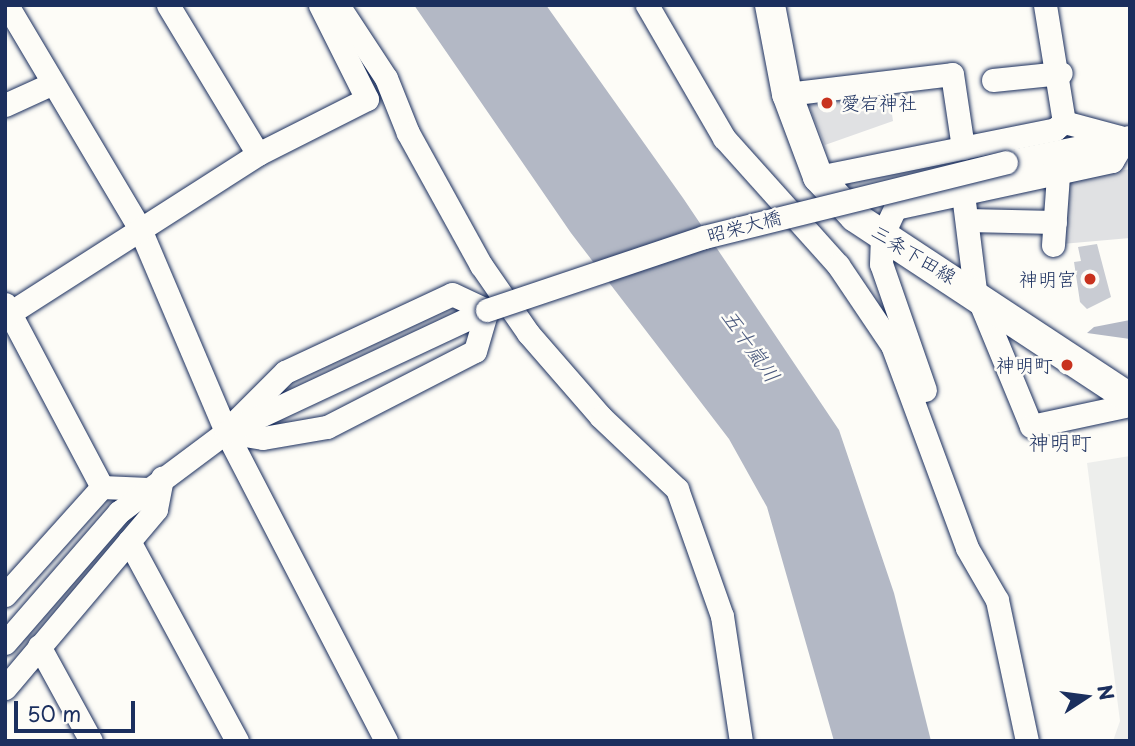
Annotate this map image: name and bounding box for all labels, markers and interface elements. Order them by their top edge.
place label: 愛宕神社 [841,92,917,114]
marker: 愛宕神社 [819,95,835,111]
street label: 昭栄大橋 [704,205,784,247]
street label: 三条下田線 [867,220,961,288]
place label: 神明宮 [1019,268,1076,290]
marker: 神明宮 [1082,271,1098,287]
water label: 五十嵐川 [718,303,786,387]
place label: 神明町 [996,354,1053,376]
marker: 神明町 [1059,357,1075,373]
district label: 神明町 [1029,428,1091,454]
north arrow [1051,662,1121,732]
text: N [1091,682,1122,703]
scale bar [18,686,138,730]
text: 50 m [27,697,81,729]

